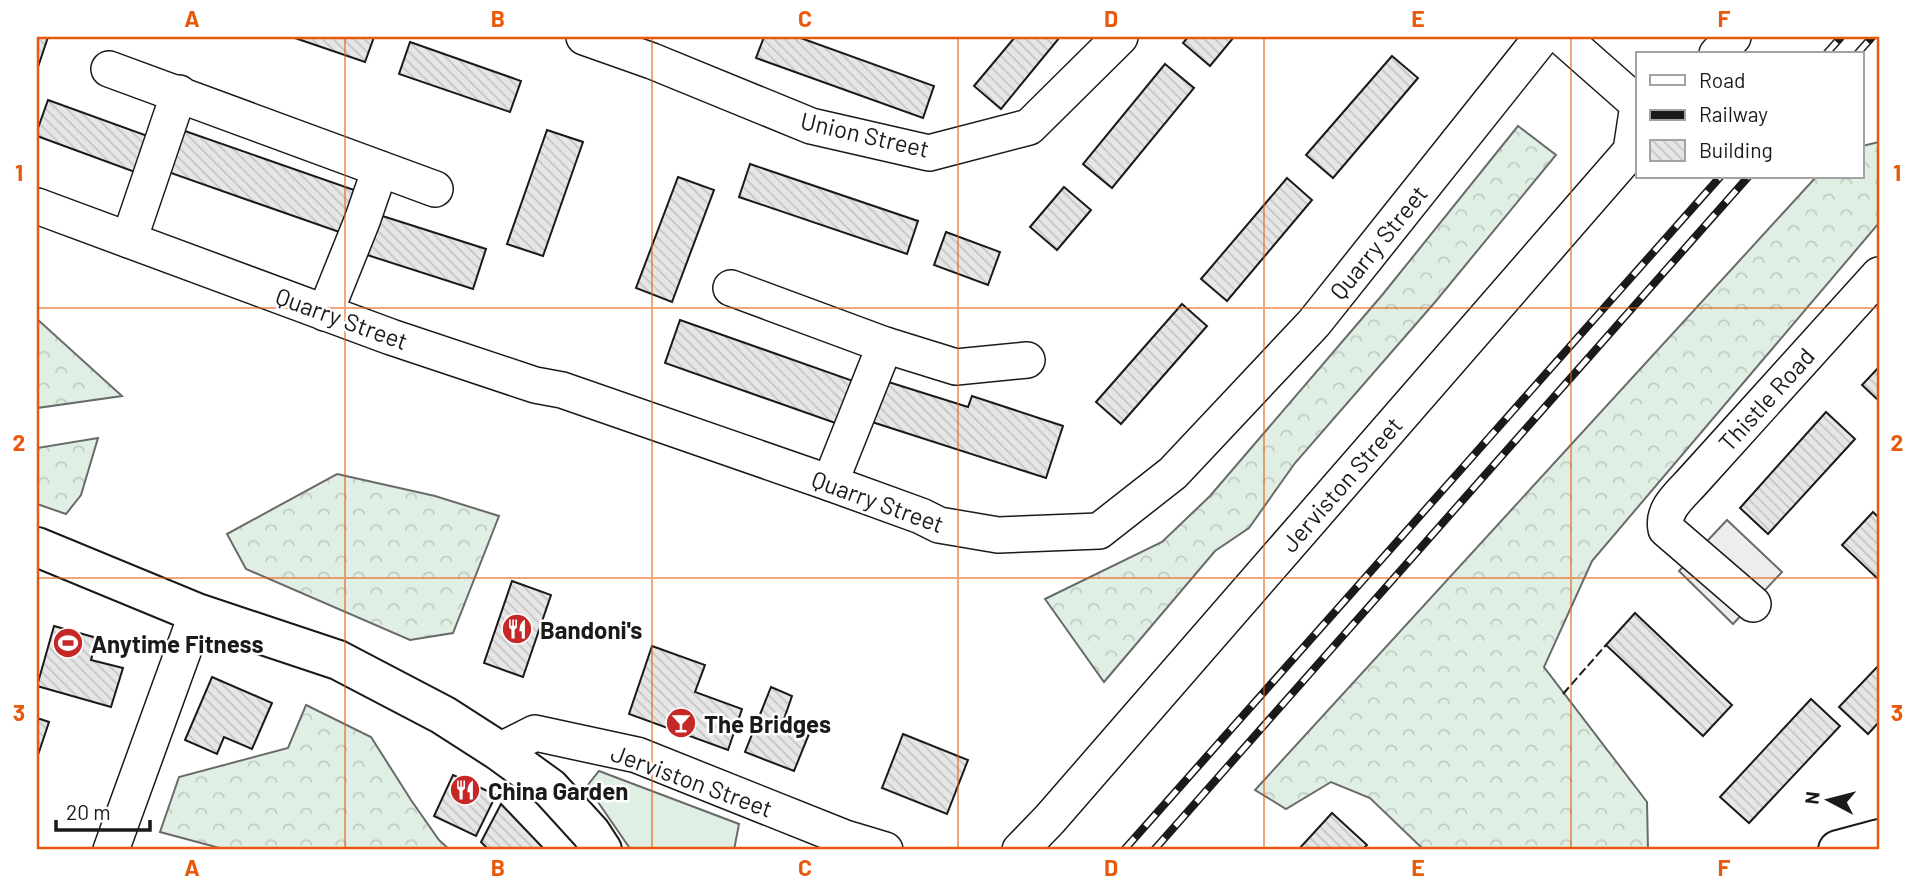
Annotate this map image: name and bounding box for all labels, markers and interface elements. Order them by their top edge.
text: A [184,4,200,32]
text: B [491,4,505,32]
text: C [798,4,812,32]
text: D [1104,4,1118,32]
text: E [1411,4,1425,32]
text: F [1718,4,1731,32]
legend [1636,52,1864,178]
text: Road [1699,67,1745,92]
text: Railway [1699,101,1768,126]
street label: Union Street [798,105,932,163]
text: Building [1699,137,1773,162]
text: 1 [15,158,23,186]
text: 1 [1893,158,1901,186]
street label: Quarry Street [1323,179,1433,305]
street label: Quarry Street [272,281,412,355]
street label: Thistle Road [1712,341,1820,457]
street label: Jerviston Street [1274,410,1408,558]
text: 2 [13,428,25,456]
text: 2 [1891,428,1903,456]
street label: Quarry Street [808,464,948,538]
restaurant icon: Bandoni's [500,612,534,646]
place label: Bandoni's [540,615,642,644]
sports icon: Anytime Fitness [51,626,85,660]
place label: Anytime Fitness [91,629,264,658]
text: 3 [13,698,25,726]
text: 3 [1891,698,1903,726]
bar icon: The Bridges [664,706,698,740]
place label: The Bridges [704,709,831,738]
street label: Jerviston Street [607,737,777,823]
north arrow [1794,764,1864,834]
restaurant icon: China Garden [448,773,482,807]
place label: China Garden [488,776,628,805]
scale bar [56,789,150,833]
text: N [1799,790,1824,806]
text: 20 m [66,799,111,824]
text: A [184,853,200,881]
text: B [491,853,505,881]
text: C [798,853,812,881]
text: D [1104,853,1118,881]
text: E [1411,853,1425,881]
text: F [1718,853,1731,881]

